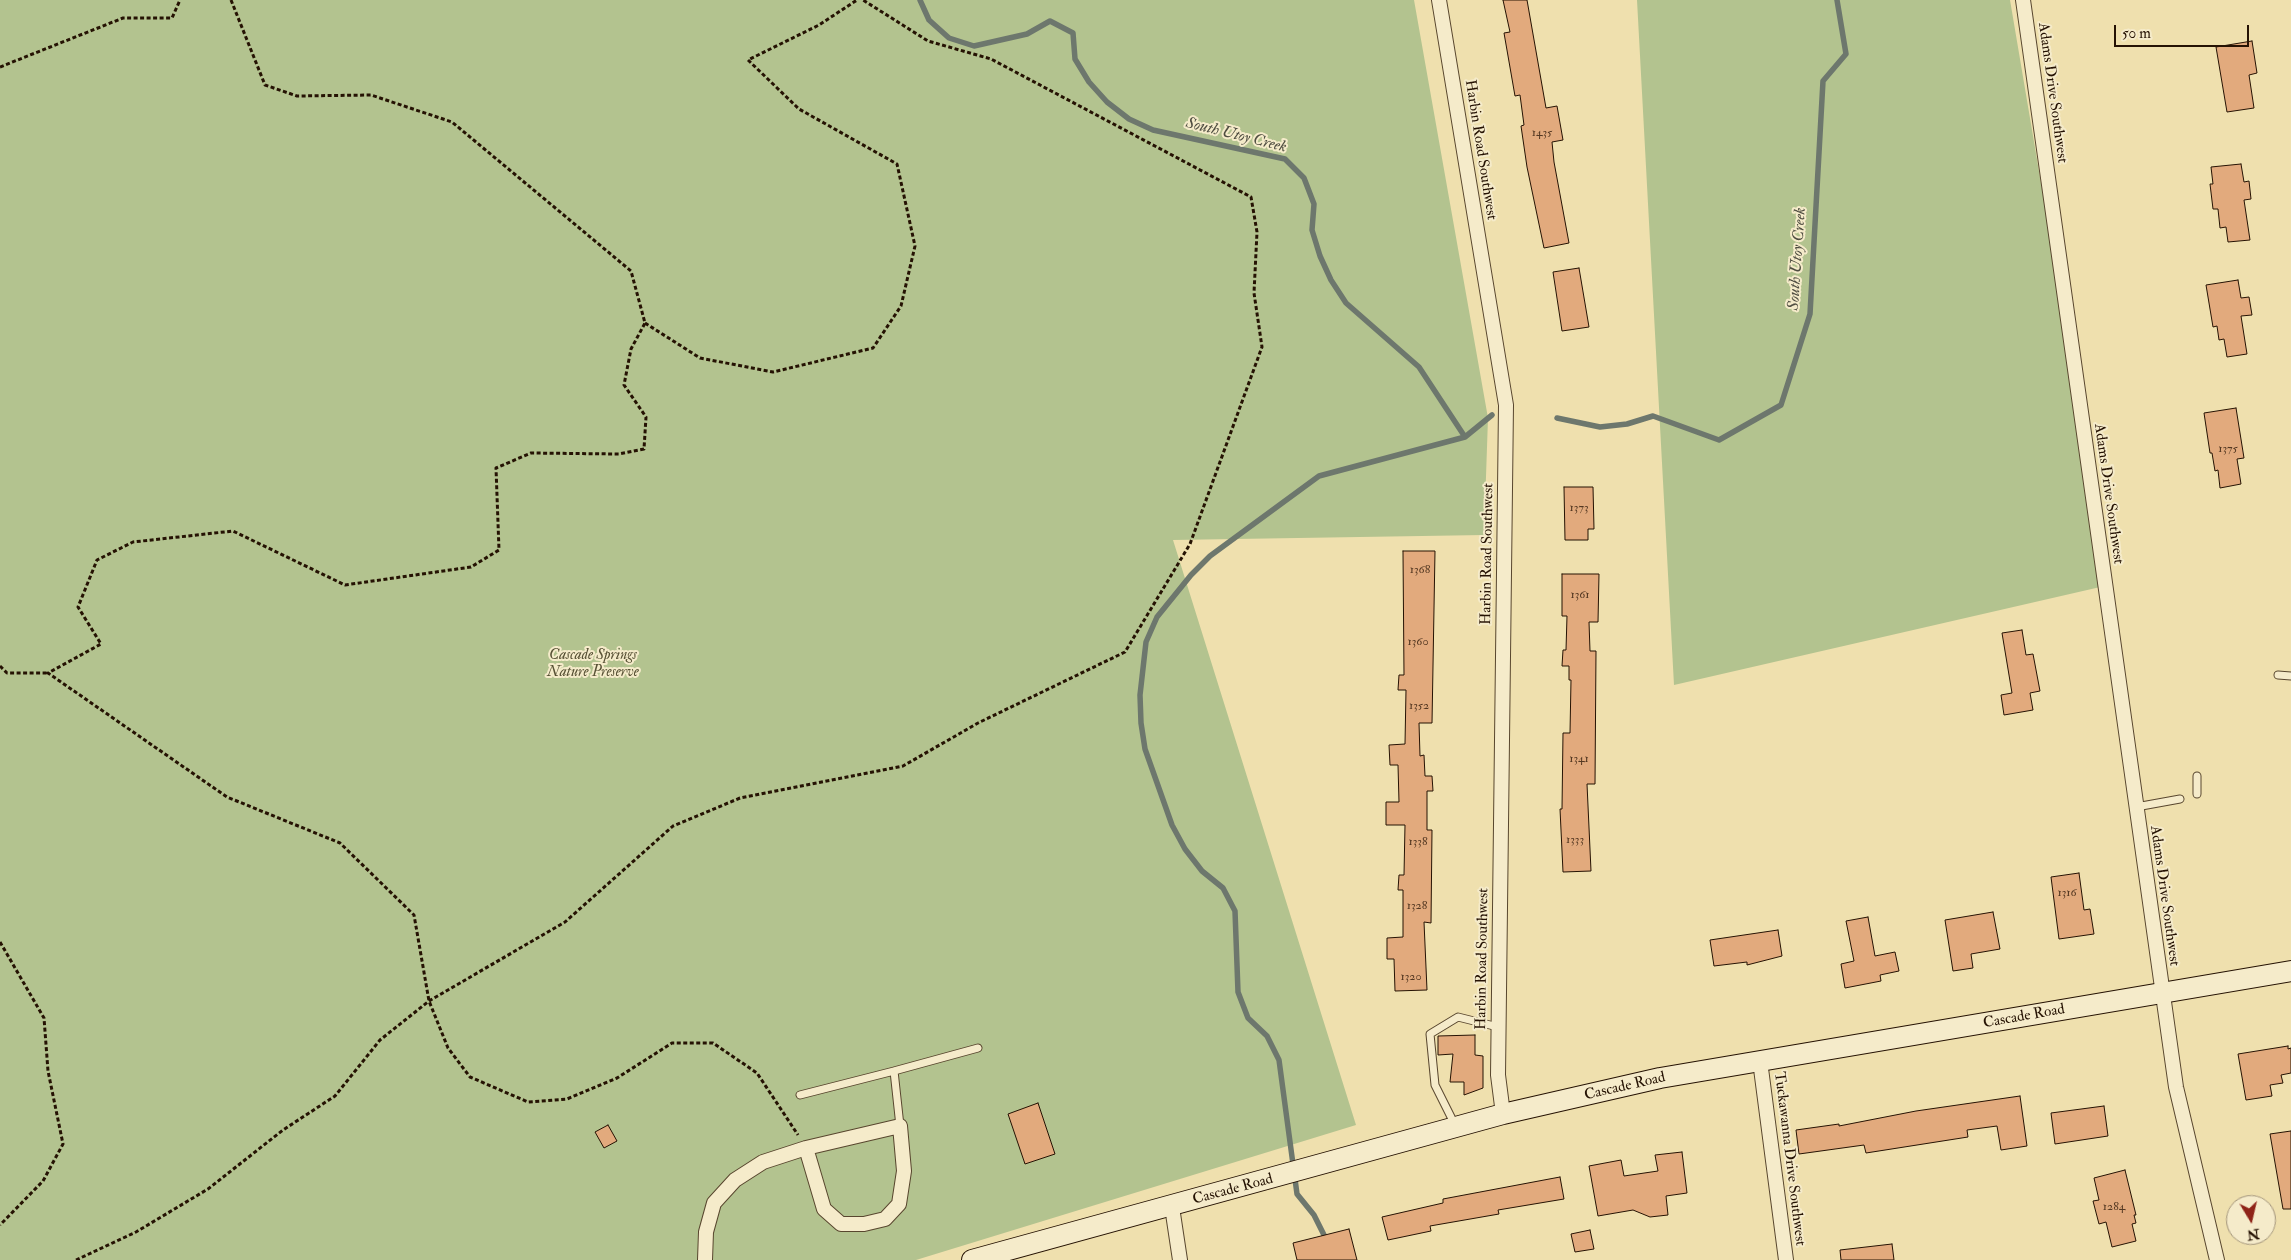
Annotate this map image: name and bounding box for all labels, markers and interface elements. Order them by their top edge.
scale bar [2116,15,2251,47]
street label: Adams Drive Southwest [2033,22,2071,164]
text: 50 m [2122,24,2151,43]
street label: Harbin Road Southwest [1460,78,1500,222]
water label: South Utoy Creek [1184,114,1288,158]
house number: 1435 [1532,126,1552,140]
water label: South Utoy Creek [1785,207,1811,311]
street label: Adams Drive Southwest [2089,423,2127,565]
house number: 1375 [2218,442,2238,456]
street label: Harbin Road Southwest [1478,483,1498,625]
house number: 1373 [1569,501,1589,515]
house number: 1368 [1410,563,1430,577]
house number: 1361 [1570,588,1590,602]
house number: 1360 [1407,635,1429,649]
park label: Cascade Springs Nature Preserve [547,647,639,682]
house number: 1352 [1409,699,1429,713]
house number: 1341 [1569,752,1589,766]
street label: Adams Drive Southwest [2145,825,2183,967]
house number: 1333 [1566,833,1584,847]
house number: 1338 [1408,835,1428,849]
house number: 1316 [2057,886,2077,900]
street label: Harbin Road Southwest [1473,888,1493,1030]
house number: 1328 [1407,899,1427,913]
house number: 1320 [1400,970,1422,984]
street label: Cascade Road [1982,1001,2066,1033]
street label: Cascade Road [1583,1069,1667,1105]
street label: Tuckawanna Drive Southwest [1769,1071,1809,1247]
street label: Cascade Road [1191,1171,1275,1209]
north arrow [2226,1195,2276,1245]
house number: 1284 [2103,1200,2125,1214]
text: N [2246,1225,2261,1244]

